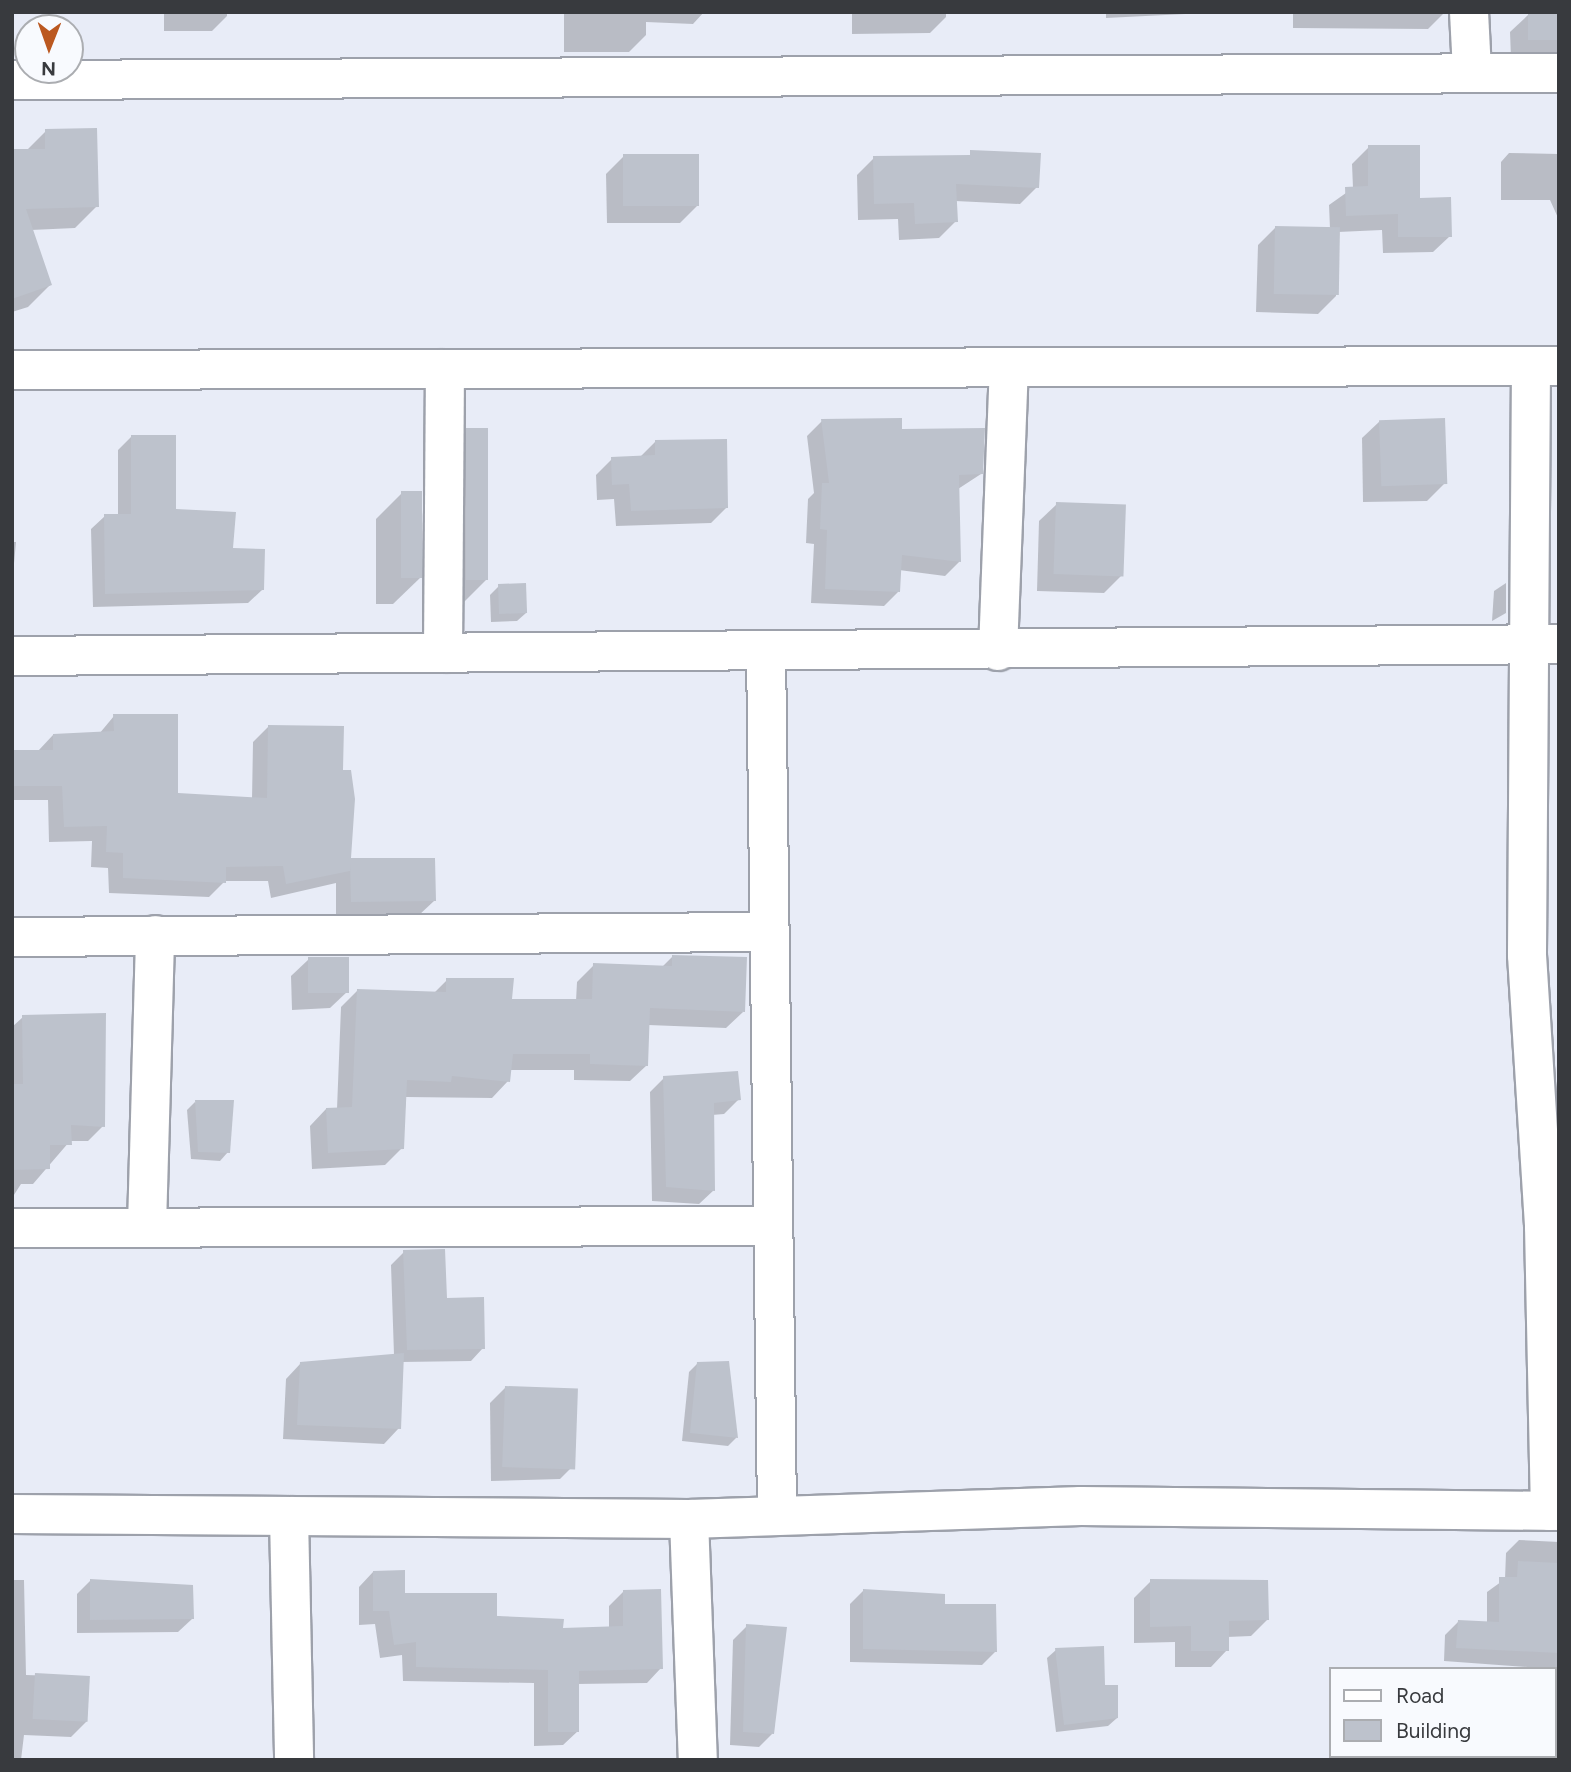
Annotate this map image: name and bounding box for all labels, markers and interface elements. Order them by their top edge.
north arrow [14,14,84,84]
text: N [41,57,56,80]
legend [1330,1667,1557,1758]
text: Road [1396,1683,1444,1708]
text: Building [1396,1718,1471,1743]

